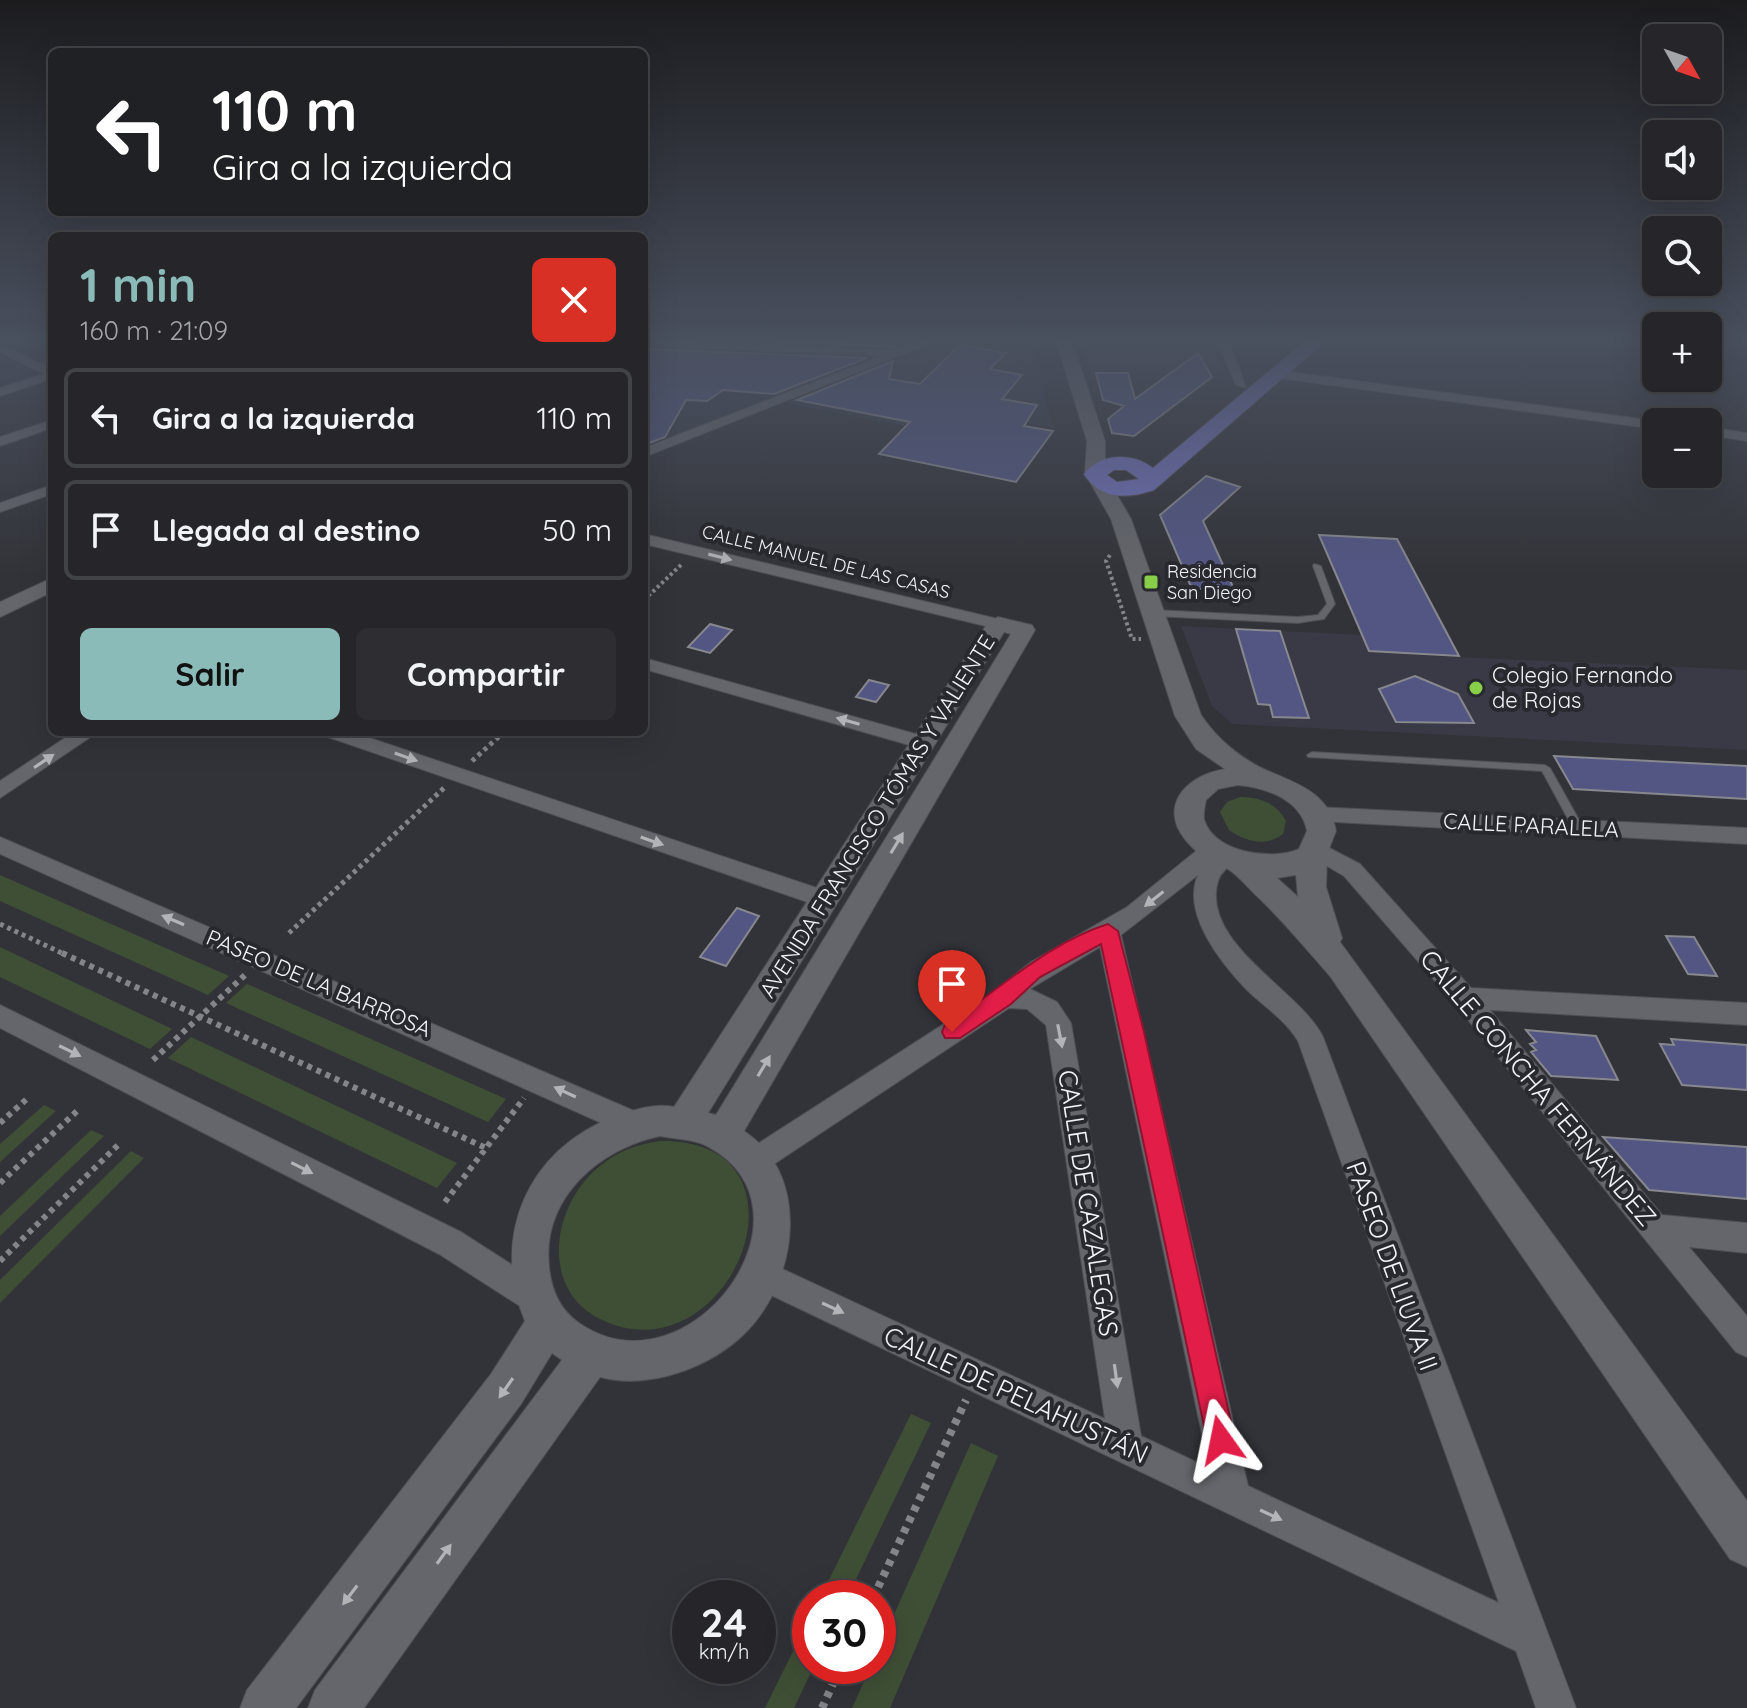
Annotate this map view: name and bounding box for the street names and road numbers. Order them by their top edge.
street label: CALLE MANUEL DE LAS CASAS [700,520,952,603]
street label: AVENIDA FRANCISCO TÓMAS Y VALIENTE [753,629,1001,1003]
street label: CALLE PARALELA [1442,806,1620,844]
street label: PASEO DE LA BARROSA [202,923,436,1043]
street label: CALLE CONCHA FERNÁNDEZ [1413,943,1664,1233]
street label: CALLE DE CAZALEGAS [1051,1067,1126,1339]
street label: PASEO DE LIUVA II [1339,1157,1446,1375]
street label: CALLE DE PELAHUSTÁN [879,1319,1154,1470]

